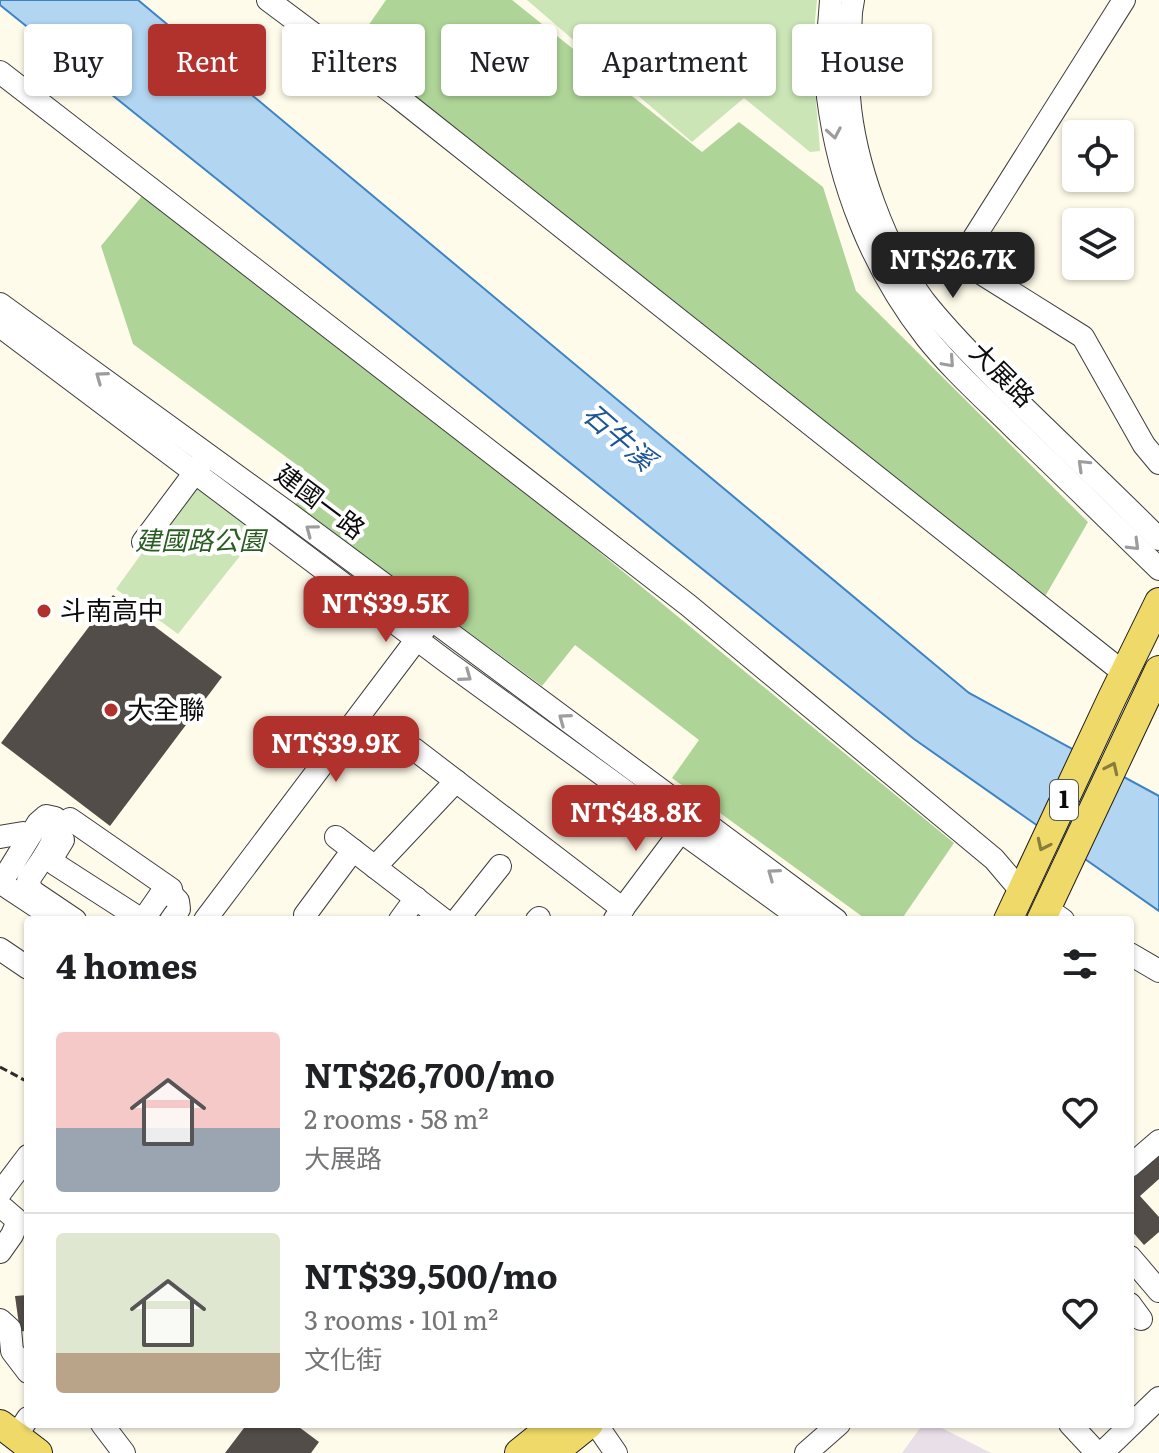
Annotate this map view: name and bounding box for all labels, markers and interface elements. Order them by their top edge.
chip: Buy [24,24,132,96]
chip: Rent [148,24,266,96]
chip: Filters [282,24,425,96]
chip: New [441,24,557,96]
chip: Apartment [573,24,776,96]
chip: House [792,24,932,96]
map controls [1062,120,1134,280]
button: locate [1062,120,1134,192]
one-way arrow [825,126,842,140]
button: layers [1062,208,1134,280]
pin: NT$26.7K [870,232,1036,300]
text: NT$26.7K [890,238,1016,277]
street label: 大展路 [962,332,1045,415]
one-way arrow [939,353,954,368]
one-way arrow [95,372,109,387]
water label: 石牛溪 [575,392,669,482]
street label: 建國一路 [268,453,375,547]
one-way arrow [1078,460,1092,474]
park label: 建國路公園 [135,519,269,558]
one-way arrow [305,525,319,540]
one-way arrow [1125,535,1140,550]
pin: NT$39.5K [303,576,469,644]
text: NT$39.5K [322,582,450,621]
place label: 斗南高中 [60,589,164,628]
marker: 斗南高中 [35,602,53,620]
one-way arrow [457,666,471,680]
place label: 大全聯 [127,688,205,727]
marker: 大全聯 [102,701,120,719]
one-way arrow [558,714,573,729]
pin: NT$39.9K [253,716,419,784]
text: NT$39.9K [271,722,401,761]
one-way arrow [1102,762,1118,776]
road number: 1 [1050,780,1078,820]
pin: NT$48.8K [553,785,719,853]
text: NT$48.8K [570,791,702,830]
one-way arrow [1037,836,1053,851]
one-way arrow [767,869,782,883]
text: 4 homes [56,939,197,989]
icon: filters [1058,942,1102,986]
text: NT$26,700/mo [304,1048,555,1098]
icon: home [120,1064,216,1160]
icon: heart [1058,1090,1102,1134]
text: 2 rooms · 58 m² [304,1098,489,1137]
text: 大展路 [304,1137,382,1176]
text: NT$39,500/mo [304,1249,558,1299]
icon: home [120,1265,216,1361]
icon: heart [1058,1291,1102,1335]
text: 3 rooms · 101 m² [304,1299,498,1338]
text: 文化街 [304,1338,382,1377]

